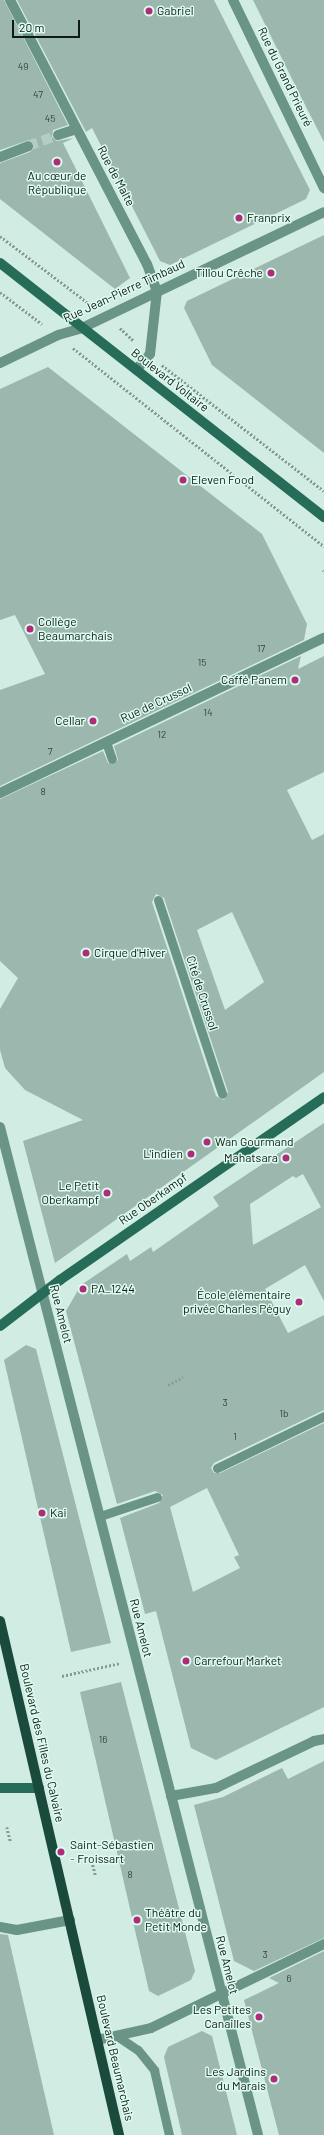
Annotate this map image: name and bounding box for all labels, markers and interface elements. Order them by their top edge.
place label: Gabriel [157,4,194,18]
marker: Gabriel [144,6,154,16]
scale bar [14,12,82,38]
text: 20 m [19,20,45,34]
street label: Rue du Grand Prieuré [255,25,315,129]
house number: 49 [18,61,28,73]
house number: 47 [33,89,43,101]
house number: 45 [45,113,55,125]
street label: Rue de Malte [94,143,138,209]
marker: Au cœur de République [52,157,62,167]
place label: Au cœur de République [28,169,86,197]
place label: Franprix [247,211,290,225]
marker: Franprix [234,213,244,223]
street label: Rue Jean-Pierre Timbaud [61,256,187,326]
place label: Tillou Crêche [195,266,263,280]
marker: Tillou Crêche [266,268,276,278]
street label: Boulevard Voltaire [128,345,212,415]
place label: Eleven Food [191,473,254,487]
marker: Eleven Food [178,475,188,485]
place label: Collège Beaumarchais [38,615,112,643]
marker: Collège Beaumarchais [25,624,35,634]
house number: 17 [257,643,265,655]
house number: 15 [198,657,206,669]
place label: Caffé Panem [221,673,287,687]
marker: Caffé Panem [290,675,300,685]
street label: Rue de Crussol [118,680,194,726]
house number: 14 [203,707,213,719]
place label: Cellar [55,714,85,728]
marker: Cellar [88,716,98,726]
house number: 12 [158,729,166,741]
house number: 7 [48,746,52,758]
house number: 8 [40,786,46,798]
place label: Cirque d'Hiver [94,946,166,960]
marker: Cirque d'Hiver [81,948,91,958]
street label: Cité de Crussol [183,954,221,1032]
place label: Wan Gourmand [215,1135,294,1149]
marker: Wan Gourmand [202,1137,212,1147]
place label: L'indien [143,1147,183,1161]
marker: L'indien [186,1149,196,1159]
place label: Mahatsara [224,1151,278,1165]
marker: Mahatsara [281,1153,291,1163]
street label: Rue Oberkampf [116,1170,190,1228]
place label: Le Petit Oberkampf [41,1179,99,1207]
marker: Le Petit Oberkampf [102,1188,112,1198]
place label: PA_1244 [91,1282,135,1296]
street label: Rue Amelot [47,1283,75,1345]
marker: PA_1244 [78,1284,88,1294]
place label: École élémentaire privée Charles Péguy [183,1288,291,1316]
marker: École élémentaire privée Charles Péguy [294,1297,304,1307]
house number: 3 [222,1397,228,1409]
house number: 1b [280,1408,288,1420]
house number: 1 [233,1431,237,1443]
place label: Kai [50,1506,67,1520]
marker: Kai [37,1508,47,1518]
street label: Rue Amelot [127,1597,155,1659]
place label: Carrefour Market [194,1654,281,1668]
marker: Carrefour Market [181,1656,191,1666]
street label: Boulevard des Filles du Calvaire [17,1662,67,1824]
house number: 16 [99,1734,107,1746]
place label: Saint-Sébastien - Froissart [70,1838,154,1866]
marker: Saint-Sébastien - Froissart [55,1846,67,1858]
house number: 8 [127,1869,133,1881]
place label: Théâtre du Petit Monde [145,1906,207,1934]
marker: Théâtre du Petit Monde [132,1915,142,1925]
street label: Rue Amelot [213,1934,241,1996]
house number: 3 [262,1949,268,1961]
house number: 6 [286,1973,292,1985]
street label: Boulevard Beaumarchais [93,1994,137,2122]
place label: Les Petites Canailles [193,2003,251,2031]
marker: Les Petites Canailles [254,2012,264,2022]
place label: Les Jardins du Marais [206,2065,266,2093]
marker: Les Jardins du Marais [269,2074,279,2084]

